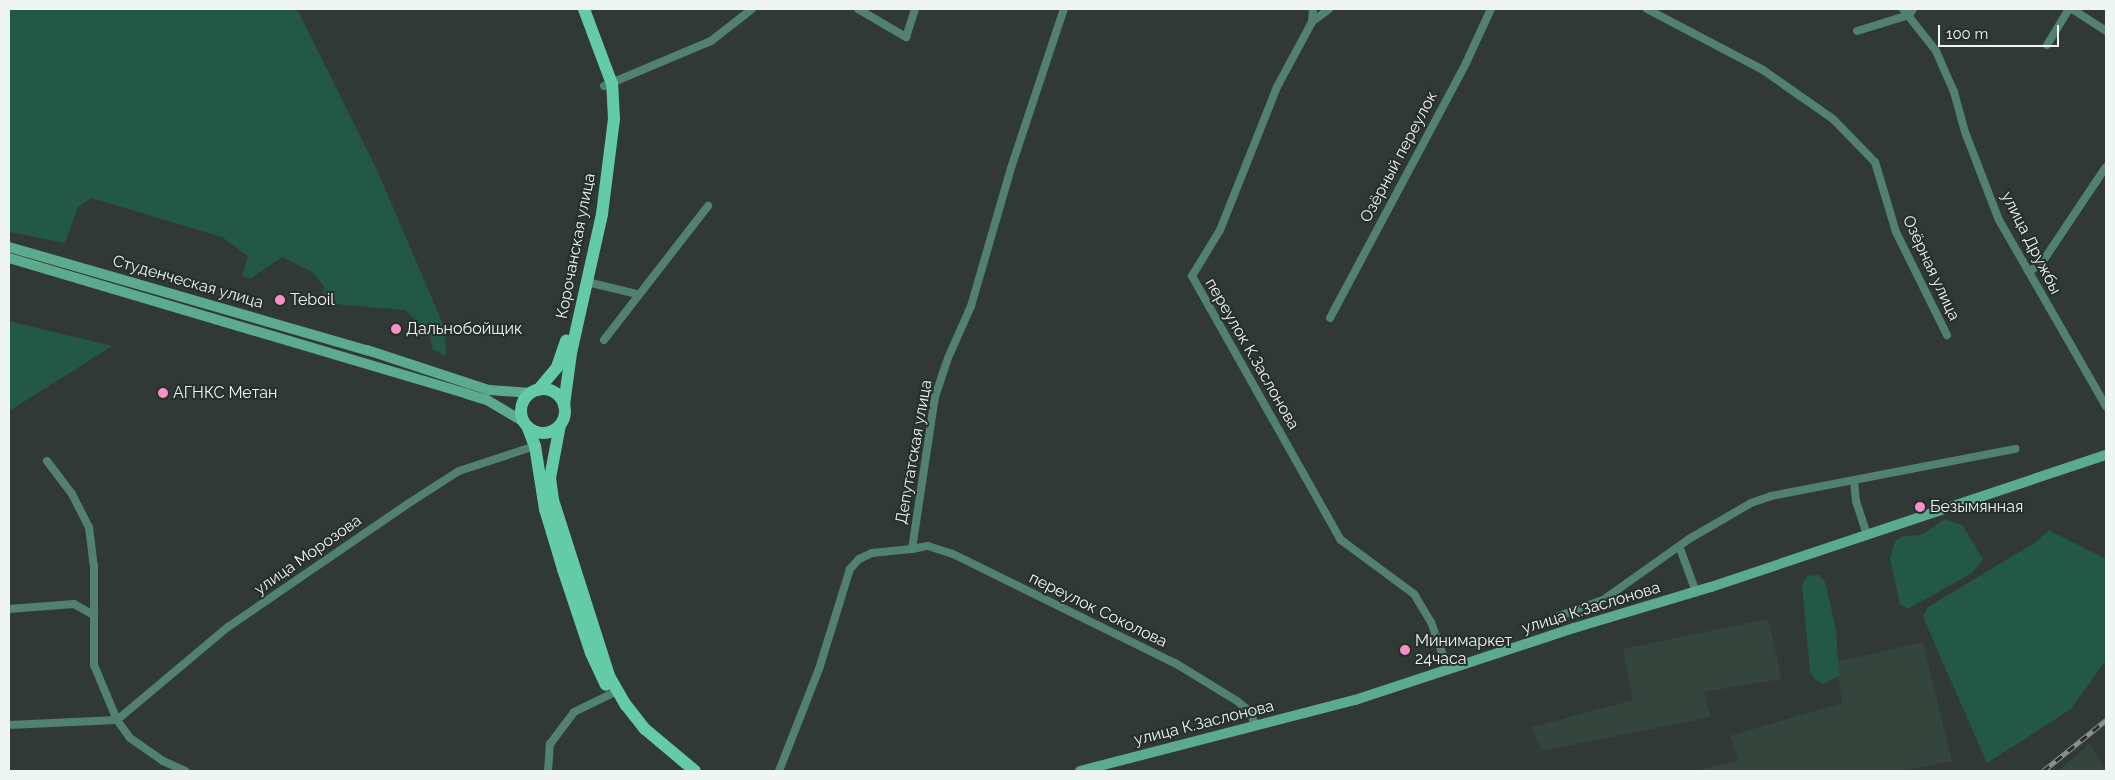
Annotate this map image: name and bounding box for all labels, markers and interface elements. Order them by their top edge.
scale bar [1940,15,2061,47]
text: 100 m [1946,25,1988,43]
street label: Озёрный переулок [1356,88,1442,226]
street label: Корочанская улица [552,171,600,321]
street label: улица Дружбы [1997,188,2065,298]
street label: Озёрная улица [1898,212,1964,324]
street label: Студенческая улица [110,251,266,313]
street label: переулок К.Заслонова [1201,275,1303,433]
place label: Teboil [290,290,335,310]
marker: Teboil [274,294,286,306]
place label: Дальнобойщик [406,319,522,339]
marker: Дальнобойщик [390,323,402,335]
street label: Депутатская улица [892,378,936,526]
place label: АГНКС Метан [173,383,277,403]
marker: АГНКС Метан [157,387,169,399]
place label: Безымянная [1930,497,2023,517]
marker: Безымянная [1914,501,1926,513]
street label: улица Морозова [251,511,365,599]
street label: переулок Соколова [1026,568,1170,652]
street label: улица К.Заслонова [1520,578,1662,638]
place label: Минимаркет 24часа [1415,631,1512,669]
marker: Минимаркет 24часа [1399,644,1411,656]
street label: улица К.Заслонова [1132,696,1276,750]

